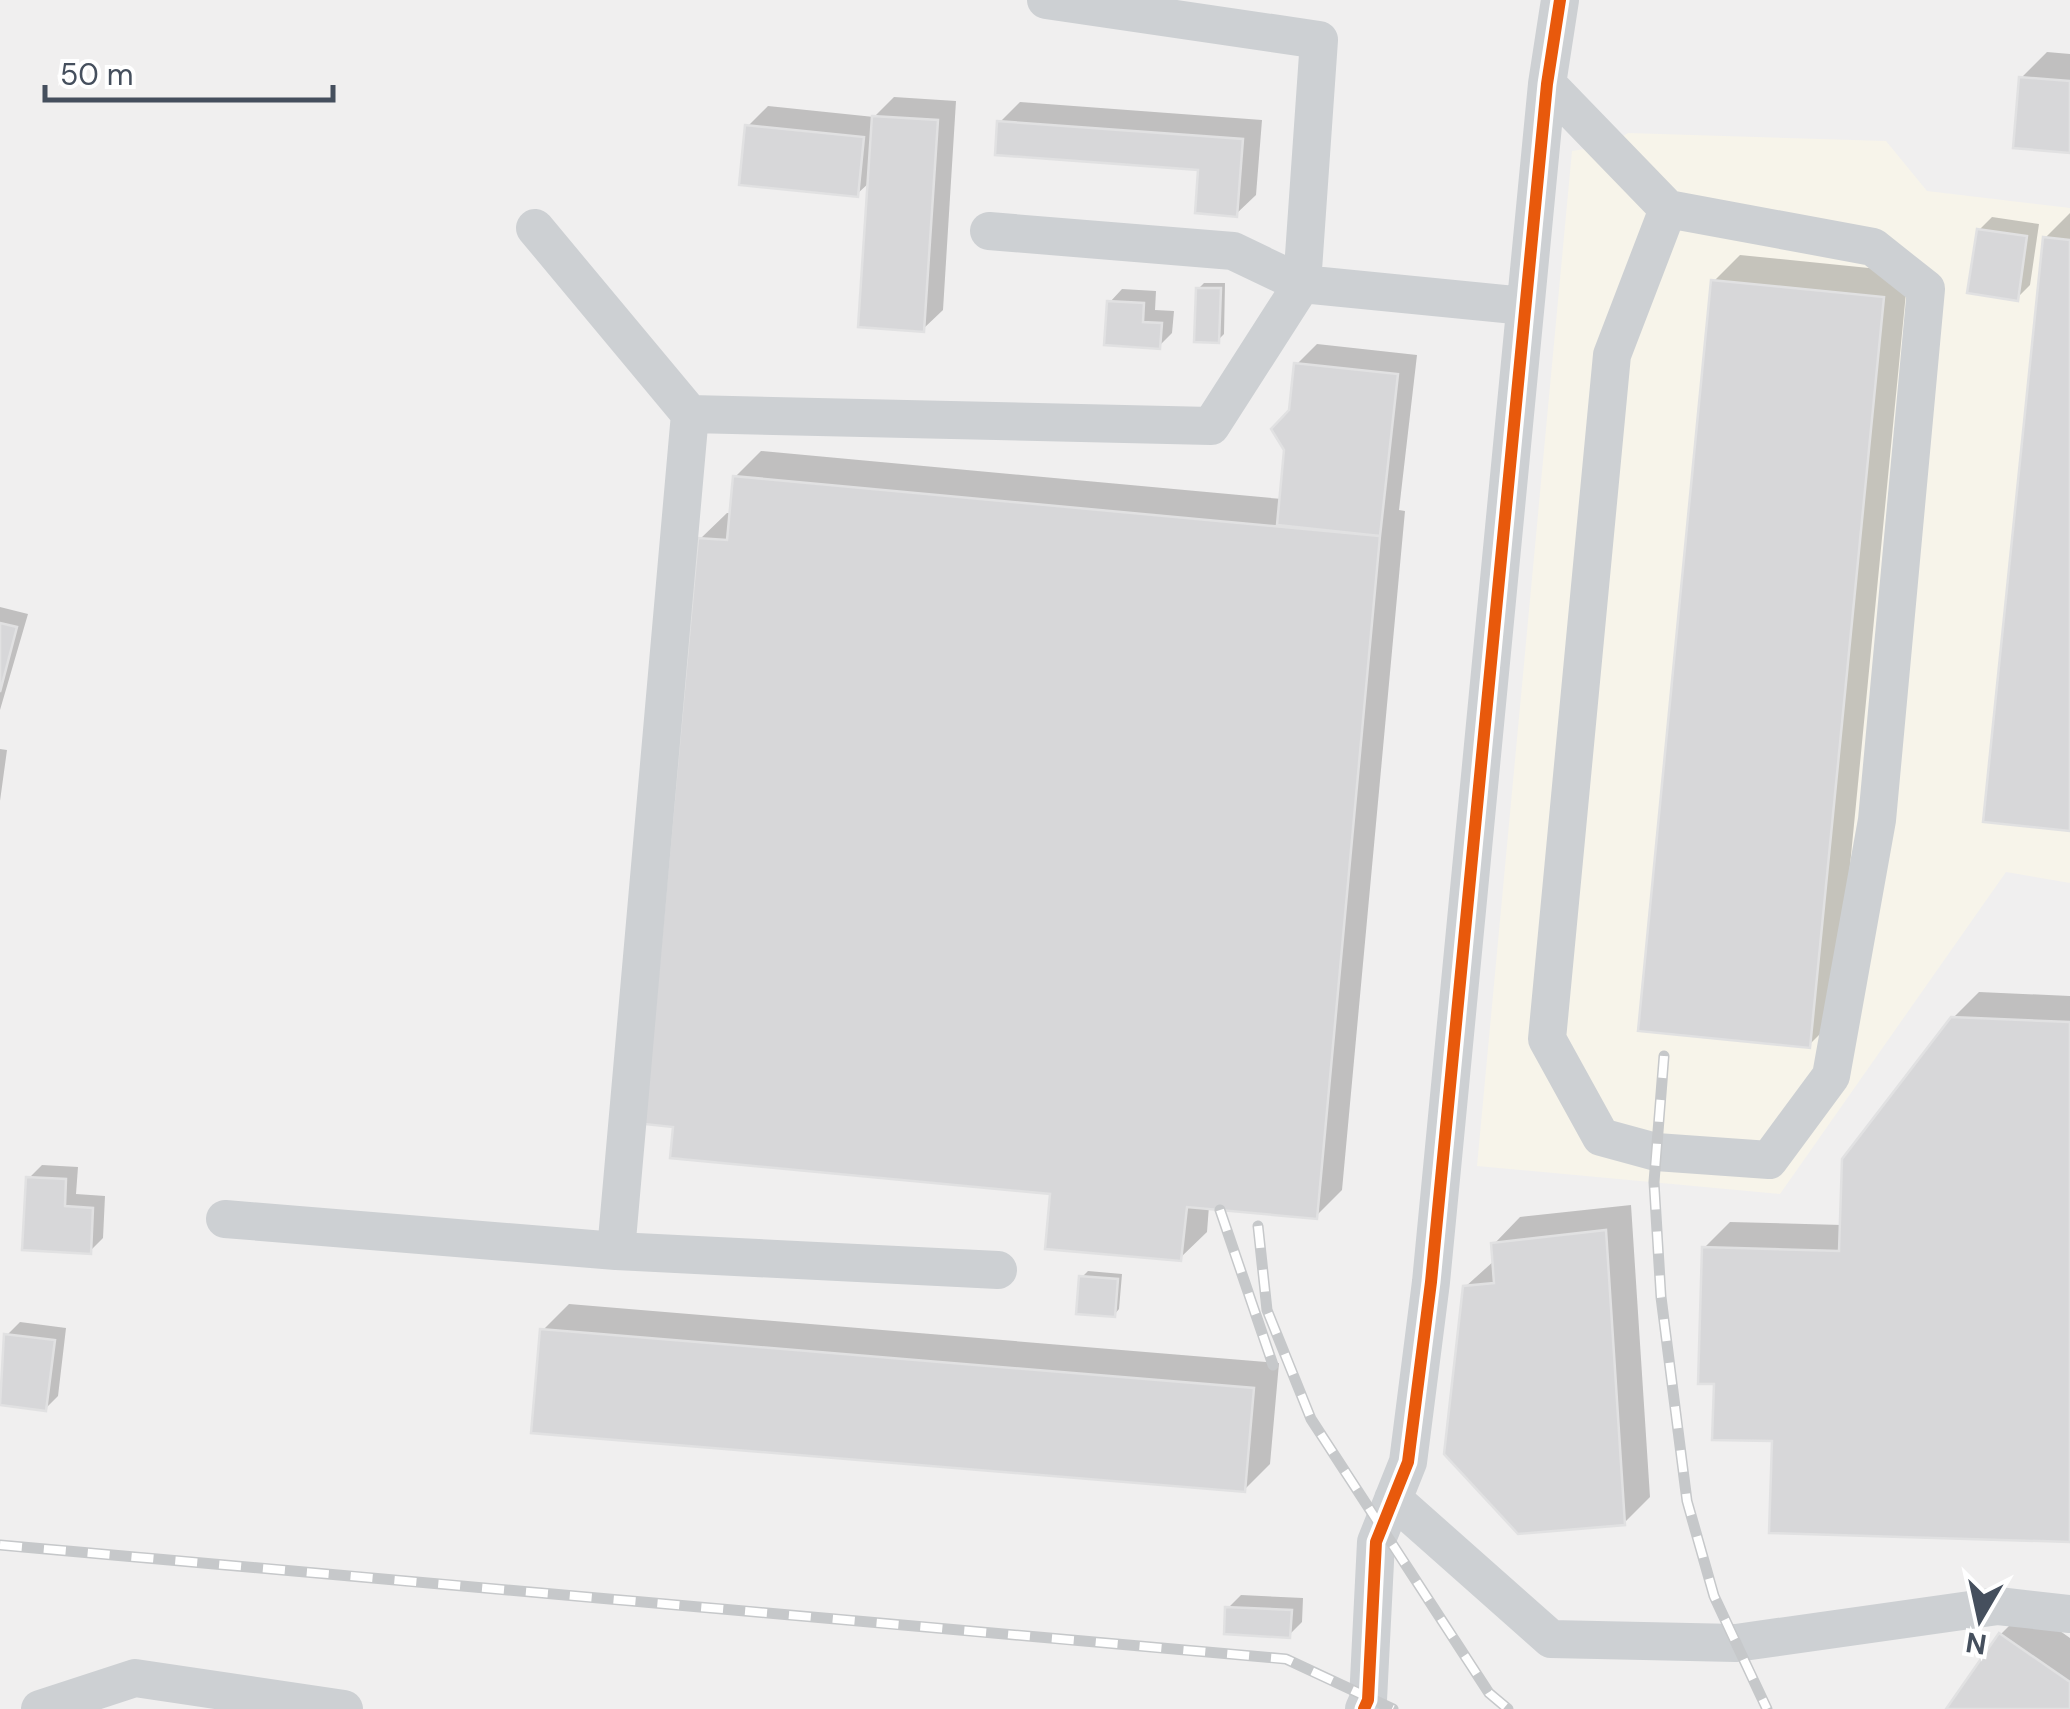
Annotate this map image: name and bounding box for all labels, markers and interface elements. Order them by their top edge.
scale bar [45,40,332,102]
text: 50 m [60,55,134,94]
north arrow [1930,1569,2030,1669]
text: N [1963,1623,1989,1663]

